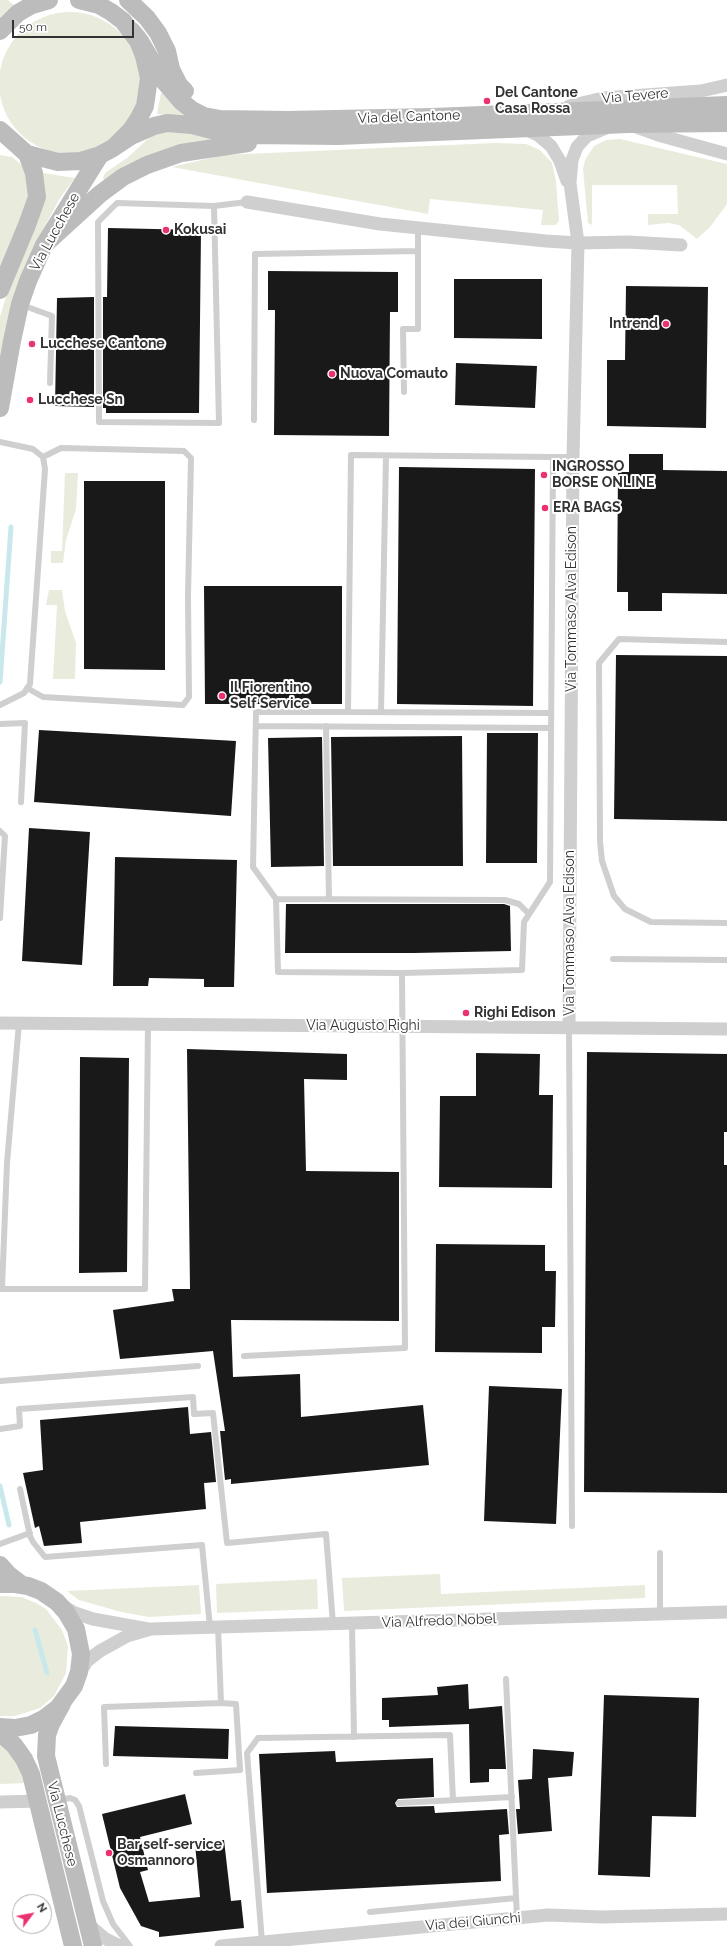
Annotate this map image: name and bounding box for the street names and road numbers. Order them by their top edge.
street label: Via Tevere [601,85,669,107]
street label: Via del Cantone [357,107,461,127]
street label: Via Lucchese [27,190,83,274]
street label: Via Tommaso Alva Edison [564,526,580,692]
street label: Via Tommaso Alva Edison [562,850,578,1016]
street label: Via Augusto Righi [306,1018,420,1034]
street label: Via Alfredo Nobel [381,1611,497,1631]
street label: Via Lucchese [43,1780,81,1868]
street label: Via dei Giunchi [425,1909,521,1935]

